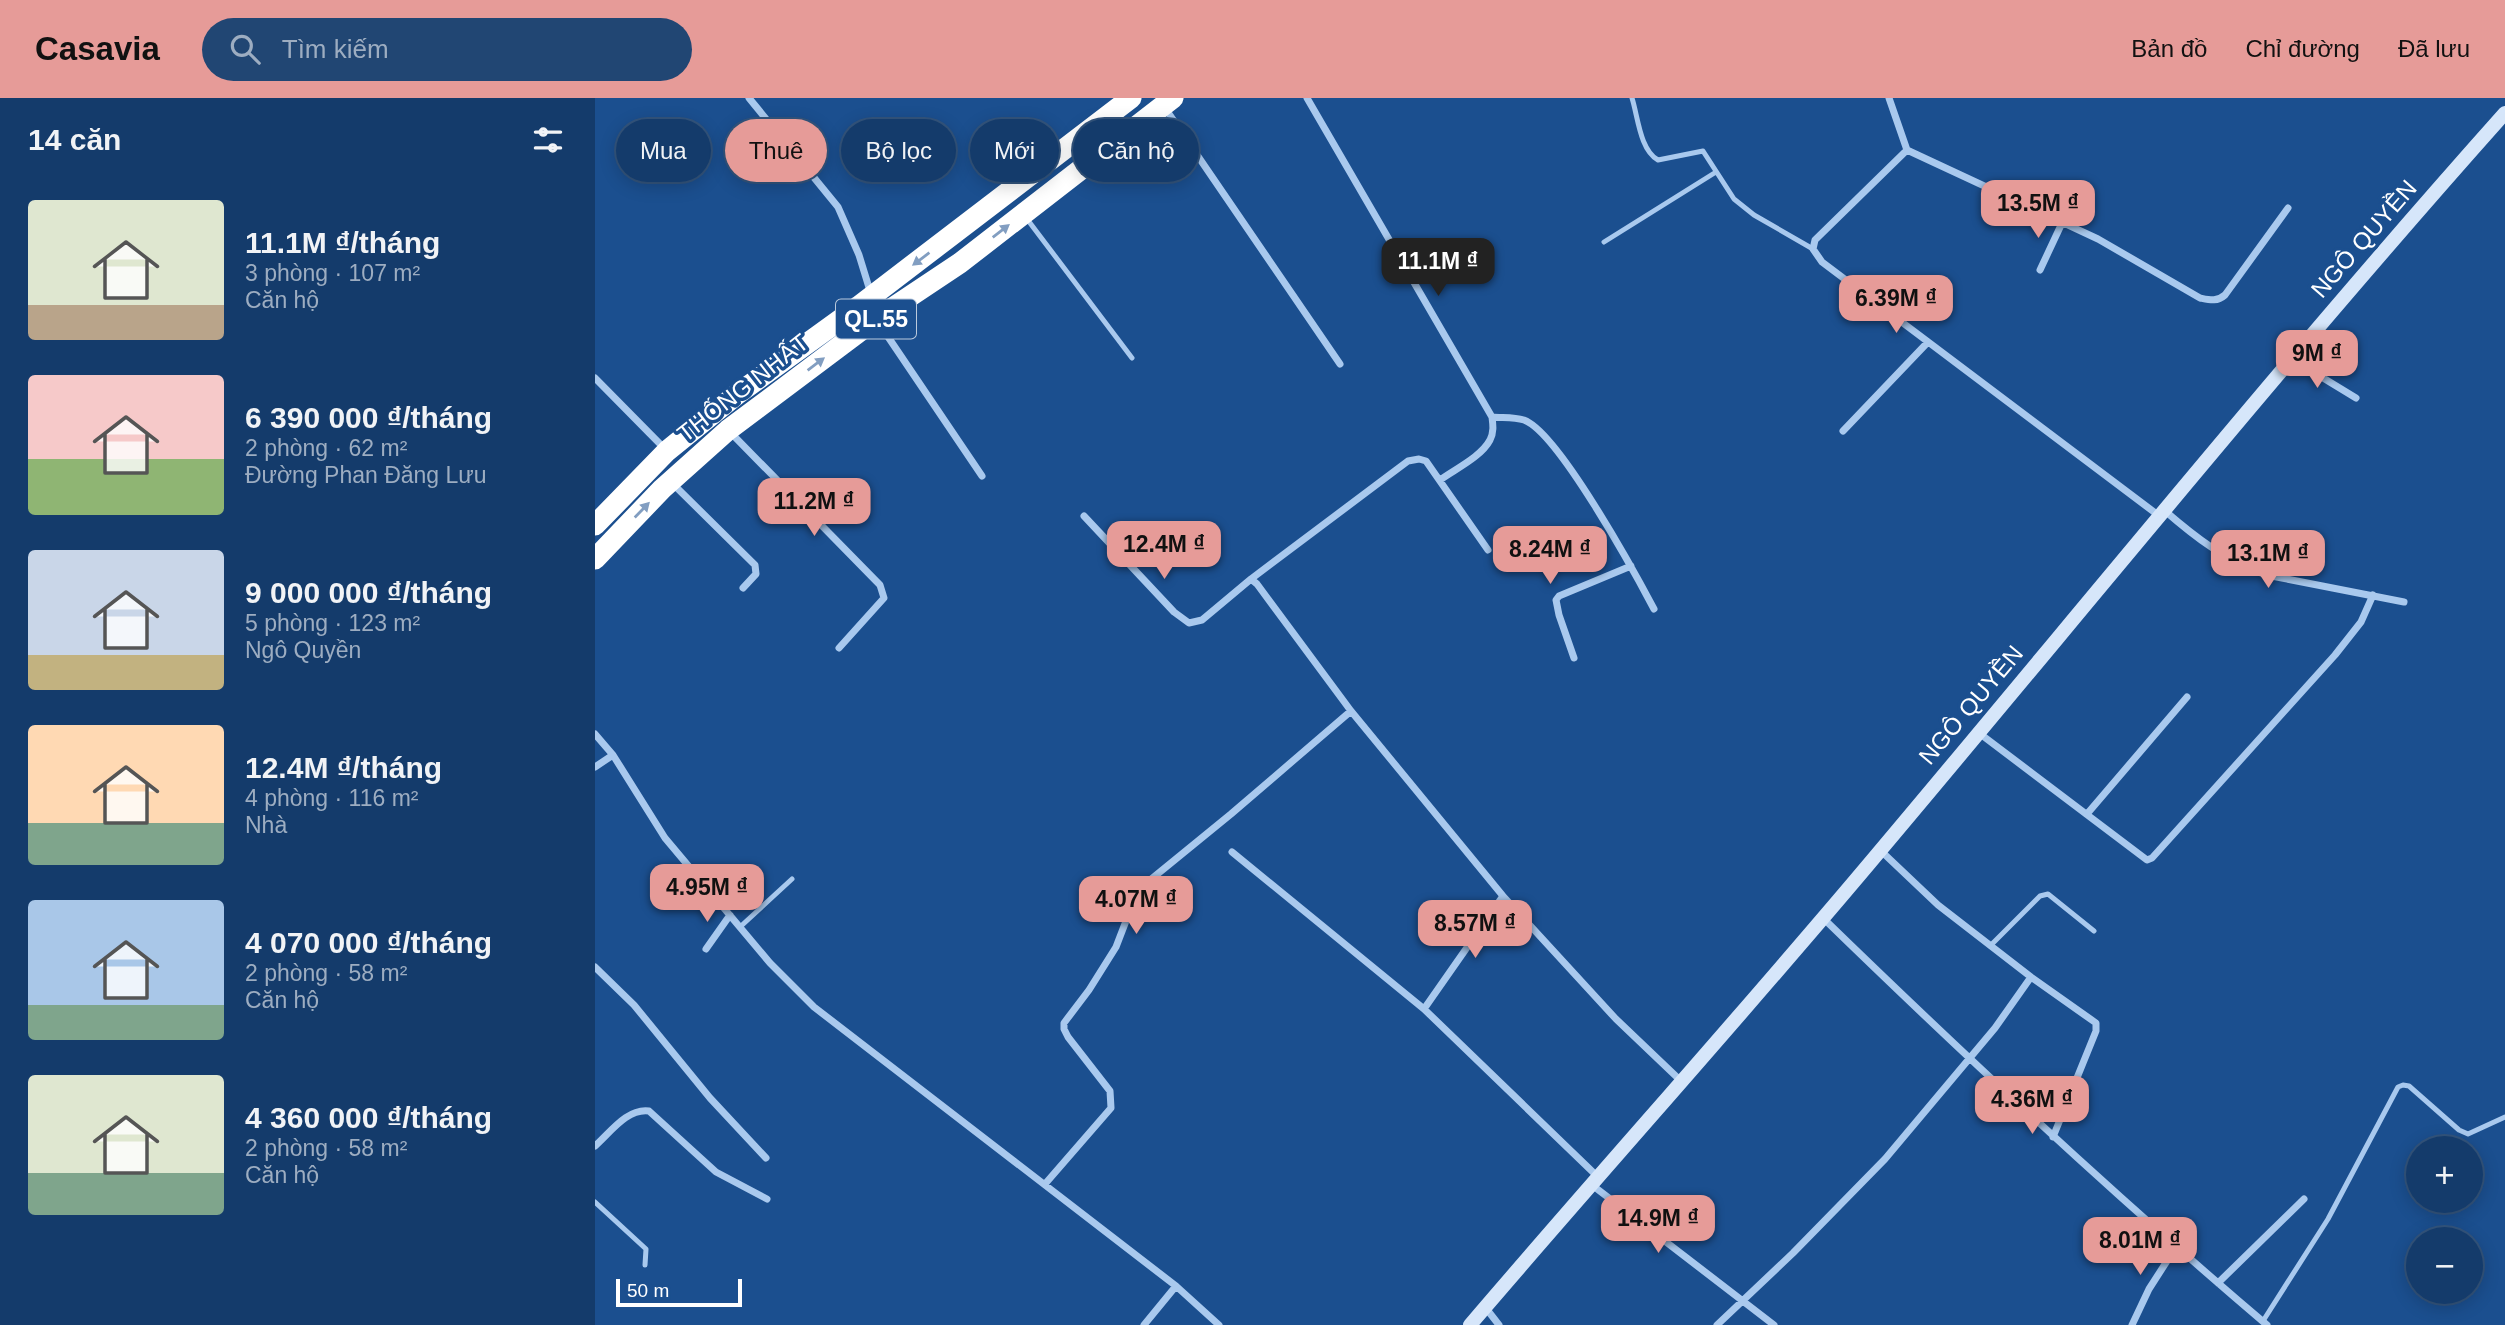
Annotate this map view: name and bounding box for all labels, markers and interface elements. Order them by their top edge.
search box [202,18,692,81]
text: Casavia [35,30,160,67]
icon: search [226,30,264,68]
text: Tìm kiếm [282,34,389,64]
text: Bản đồ [2131,35,2207,62]
text: Chỉ đường [2245,35,2360,62]
text: Đã lưu [2398,35,2470,62]
chip: Mua [616,119,711,182]
chip: Thuê [725,119,827,182]
chip: Bộ lọc [841,119,956,182]
chip: Mới [970,119,1059,182]
chip: Căn hộ [1073,119,1199,182]
icon: filters [529,121,567,159]
text: 14 căn [28,123,121,156]
street label: NGÔ QUYỀN [2305,174,2422,303]
pin: 13.5M ₫ [1973,180,2103,240]
text: 13.5M ₫ [1997,190,2079,216]
one-way arrow [992,225,1010,239]
text: 11.1M ₫/tháng [245,226,440,259]
icon: home [84,228,168,312]
pin: 11.1M ₫ [1373,238,1503,298]
text: 11.1M ₫ [1398,248,1478,274]
one-way arrow [912,251,930,265]
text: 3 phòng · 107 m² [245,260,420,286]
pin: 6.39M ₫ [1831,275,1961,335]
text: 6.39M ₫ [1855,285,1937,311]
text: Căn hộ [245,287,319,313]
road number: QL.55 [836,300,916,339]
street label: THỐNG NHẤT [672,328,814,447]
pin: 9M ₫ [2276,330,2358,390]
text: 9M ₫ [2292,340,2342,366]
one-way arrow [807,357,825,371]
text: 6 390 000 ₫/tháng [245,401,492,434]
icon: home [84,403,168,487]
text: 2 phòng · 62 m² [245,435,407,461]
text: Đường Phan Đăng Lưu [245,462,487,488]
pin: 11.2M ₫ [749,478,879,538]
text: 11.2M ₫ [774,488,854,514]
one-way arrow [634,502,650,519]
pin: 12.4M ₫ [1099,522,1229,581]
pin: 8.24M ₫ [1485,526,1615,586]
text: 12.4M ₫ [1123,531,1205,557]
pin: 13.1M ₫ [2203,531,2333,590]
text: 8.24M ₫ [1509,536,1591,562]
text: 13.1M ₫ [2227,540,2309,566]
text: 9 000 000 ₫/tháng [245,576,492,609]
icon: home [84,578,168,662]
text: 5 phòng · 123 m² [245,610,420,636]
text: Ngô Quyền [245,637,361,663]
street label: NGÔ QUYỀN [1913,640,2028,770]
text: 12.4M ₫/tháng [245,751,442,784]
icon: home [84,753,168,837]
text: 4 phòng · 116 m² [245,785,418,811]
text: Nhà [245,812,287,838]
pin: 4.95M ₫ [642,864,772,924]
text: 4.95M ₫ [666,874,748,900]
pin: 4.07M ₫ [1071,876,1201,936]
text: 4.07M ₫ [1095,886,1177,912]
pin: 8.57M ₫ [1410,900,1540,960]
text: 8.57M ₫ [1434,910,1516,936]
text: 4 070 000 ₫/tháng [245,926,492,959]
icon: home [84,928,168,1012]
text: 2 phòng · 58 m² [245,960,407,986]
text: Căn hộ [245,987,319,1013]
pin: 4.36M ₫ [1967,1076,2097,1136]
text: 4.36M ₫ [1991,1086,2073,1112]
text: 4 360 000 ₫/tháng [245,1101,492,1134]
icon: home [84,1103,168,1187]
text: 2 phòng · 58 m² [245,1135,407,1161]
map controls [2406,1136,2483,1304]
button: + [2406,1136,2483,1213]
text: Căn hộ [245,1162,319,1188]
pin: 14.9M ₫ [1593,1196,1723,1255]
text: 14.9M ₫ [1617,1205,1699,1231]
pin: 8.01M ₫ [2075,1218,2205,1277]
text: 8.01M ₫ [2099,1227,2181,1253]
button: − [2406,1227,2483,1304]
scale bar [616,1276,742,1308]
text: 50 m [627,1280,669,1301]

